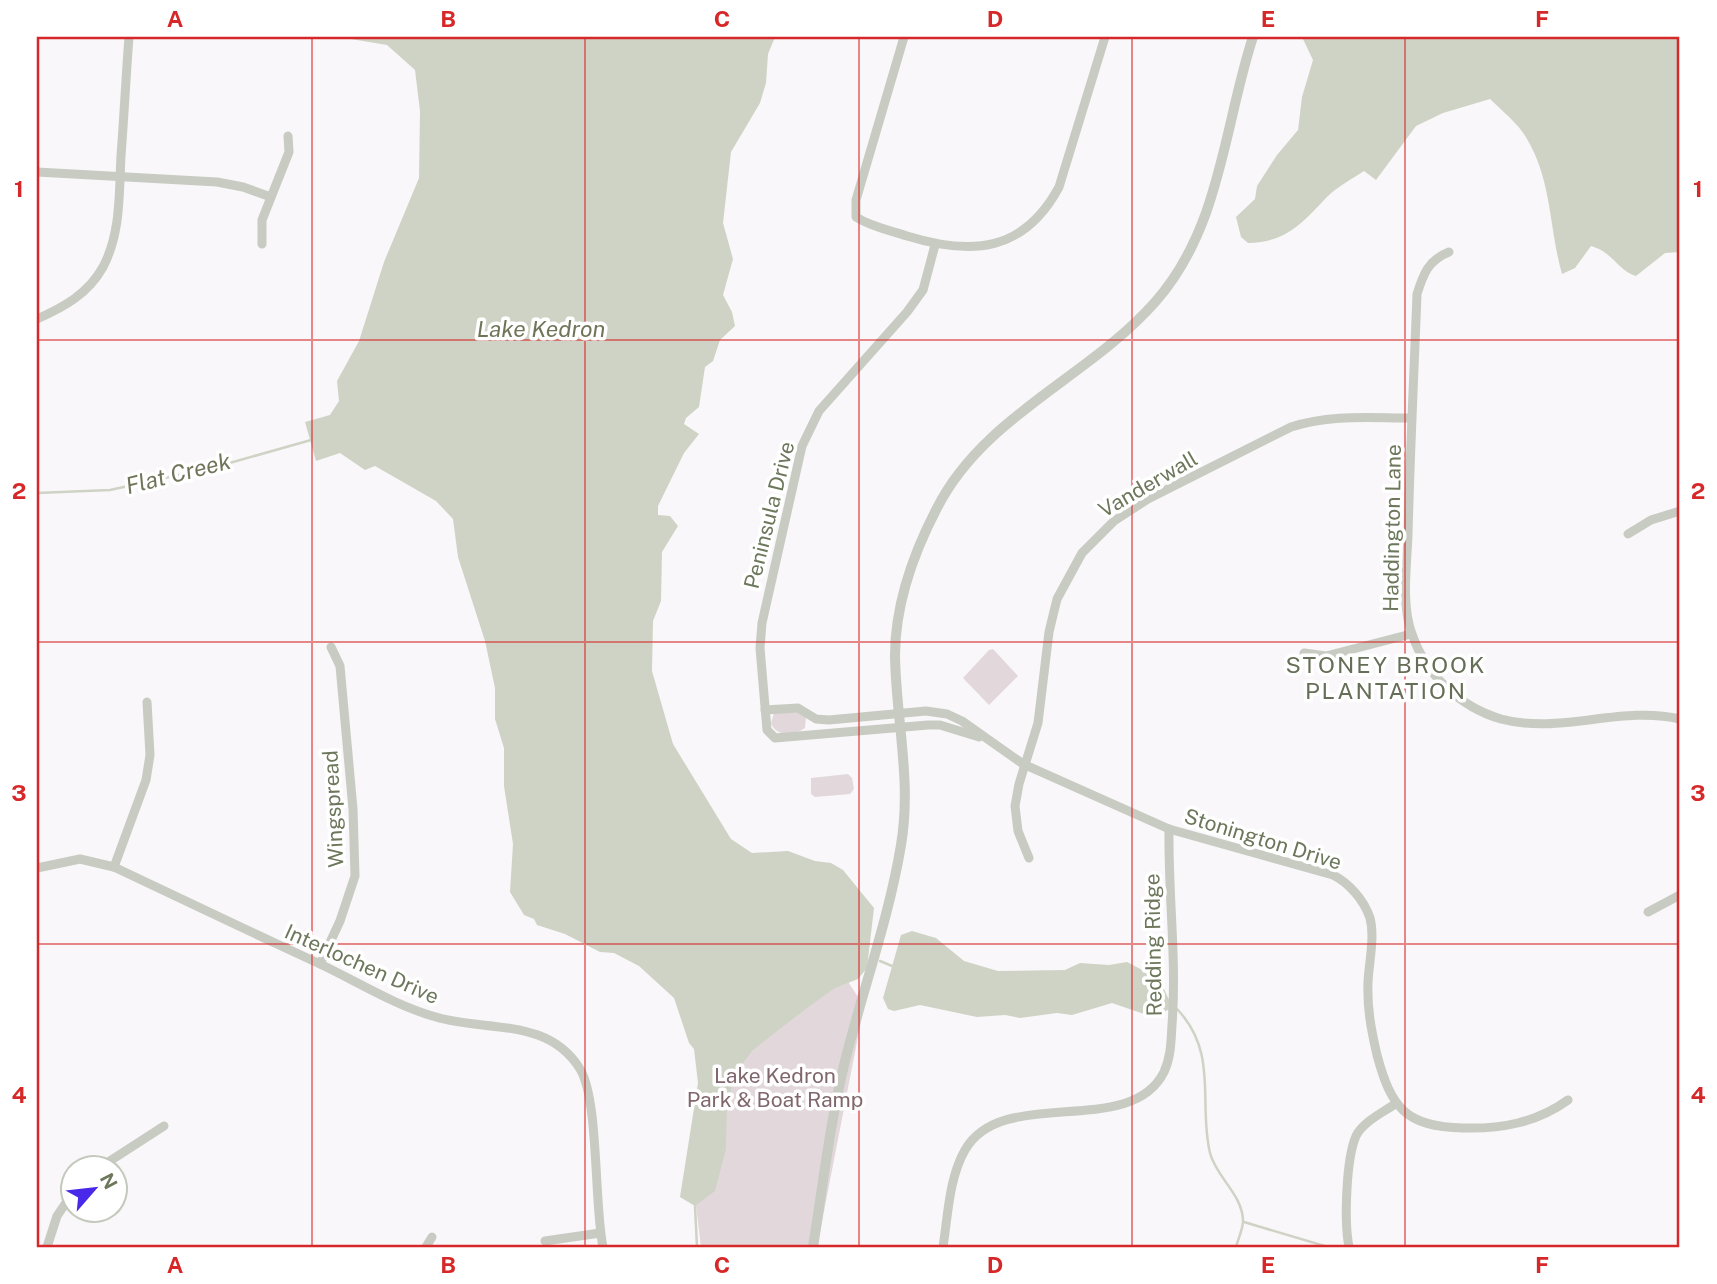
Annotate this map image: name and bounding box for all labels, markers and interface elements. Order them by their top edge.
text: A [167,5,184,32]
text: B [440,5,456,32]
text: C [714,5,730,32]
text: D [987,5,1003,32]
text: E [1261,5,1275,32]
text: F [1535,5,1549,32]
text: 1 [14,175,24,202]
text: 1 [1693,175,1703,202]
water label: Lake Kedron [477,315,605,342]
street label: Peninsula Drive [739,439,799,591]
street label: Haddington Lane [1378,444,1406,612]
street label: Vanderwall [1094,446,1202,522]
water label: Flat Creek [123,447,234,499]
text: 2 [12,477,26,504]
text: 2 [1691,477,1705,504]
district label: STONEY BROOK PLANTATION [1285,651,1487,704]
street label: Wingspread [317,750,349,868]
text: 3 [11,779,27,806]
text: 3 [1690,779,1706,806]
street label: Stonington Drive [1181,803,1345,875]
street label: Redding Ridge [1139,873,1167,1017]
street label: Interlochen Drive [281,919,443,1009]
park label: Lake Kedron Park & Boat Ramp [687,1063,863,1112]
text: 4 [11,1081,27,1108]
text: 4 [1690,1081,1706,1108]
north arrow [60,1154,130,1224]
text: N [96,1169,122,1193]
text: A [167,1251,184,1278]
text: B [440,1251,456,1278]
text: C [714,1251,730,1278]
text: D [987,1251,1003,1278]
text: E [1261,1251,1275,1278]
text: F [1535,1251,1549,1278]

